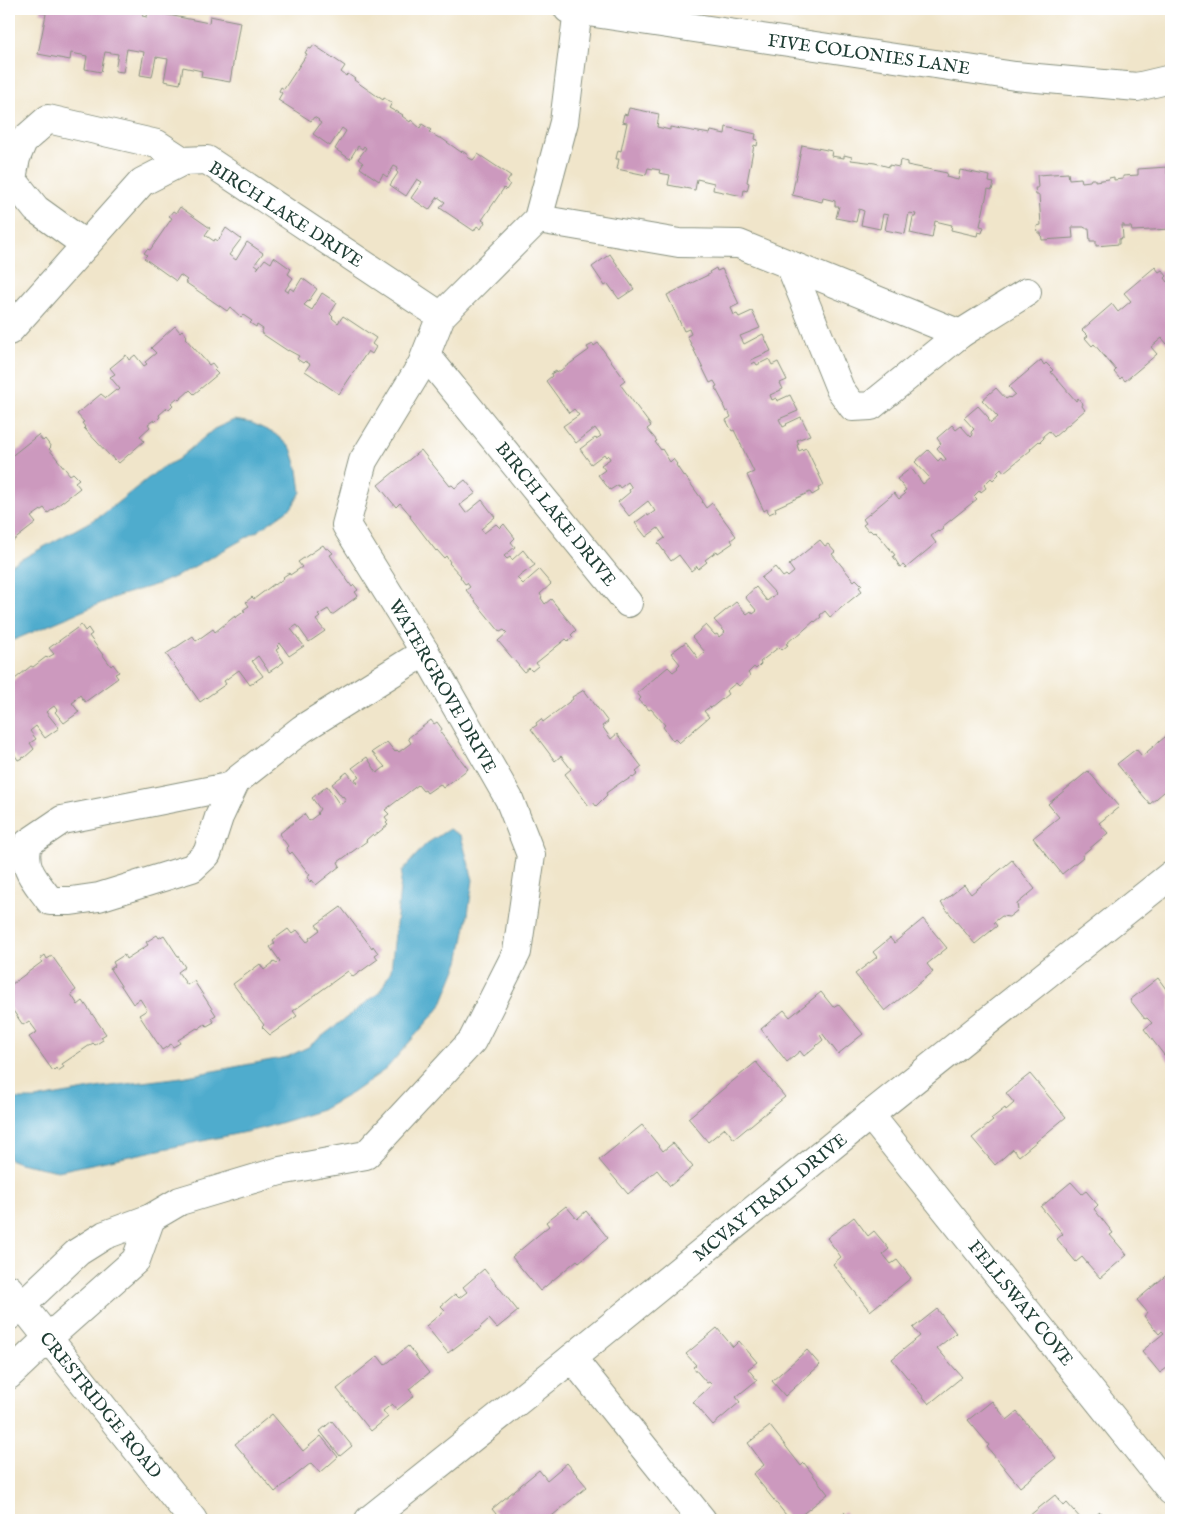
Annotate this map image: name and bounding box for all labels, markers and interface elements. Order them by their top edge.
street label: FIVE COLONIES LANE [766,30,972,81]
street label: BIRCH LAKE DRIVE [204,157,367,274]
street label: BIRCH LAKE DRIVE [489,438,620,592]
street label: WATERGROVE DRIVE [382,596,501,778]
street label: MCVAY TRAIL DRIVE [689,1129,853,1267]
street label: FELLSWAY COVE [962,1236,1078,1371]
street label: CRESTRIDGE ROAD [34,1328,166,1484]

